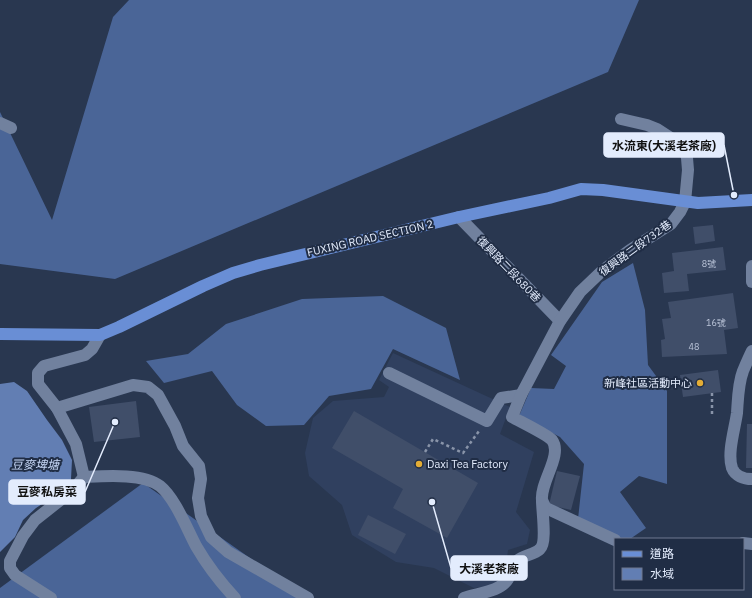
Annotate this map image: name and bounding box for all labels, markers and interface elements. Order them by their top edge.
callout: 水流東(大溪老茶廠) [604,133,724,157]
text: 水流東(大溪老茶廠) [612,138,716,153]
street label: FUXING ROAD SECTION 2 [305,217,435,259]
street label: 復興路二段732巷 [596,217,674,279]
street label: 復興路二段680巷 [474,233,544,305]
house number: 8號 [702,258,716,269]
house number: 16號 [706,317,726,328]
house number: 48 [689,341,699,352]
place label: 新峰社區活動中心 [604,376,692,390]
marker: 新峰社區活動中心 [695,378,705,388]
water label: 豆麥埤塘 [11,457,61,472]
place label: Daxi Tea Factory [427,457,509,471]
marker: Daxi Tea Factory [414,459,424,469]
callout: 豆麥私房菜 [9,480,85,504]
text: 豆麥私房菜 [17,484,77,499]
legend [614,538,744,590]
text: 道路 [650,546,674,561]
callout: 大溪老茶廠 [451,556,527,580]
text: 大溪老茶廠 [459,561,519,576]
text: 水域 [650,566,674,581]

